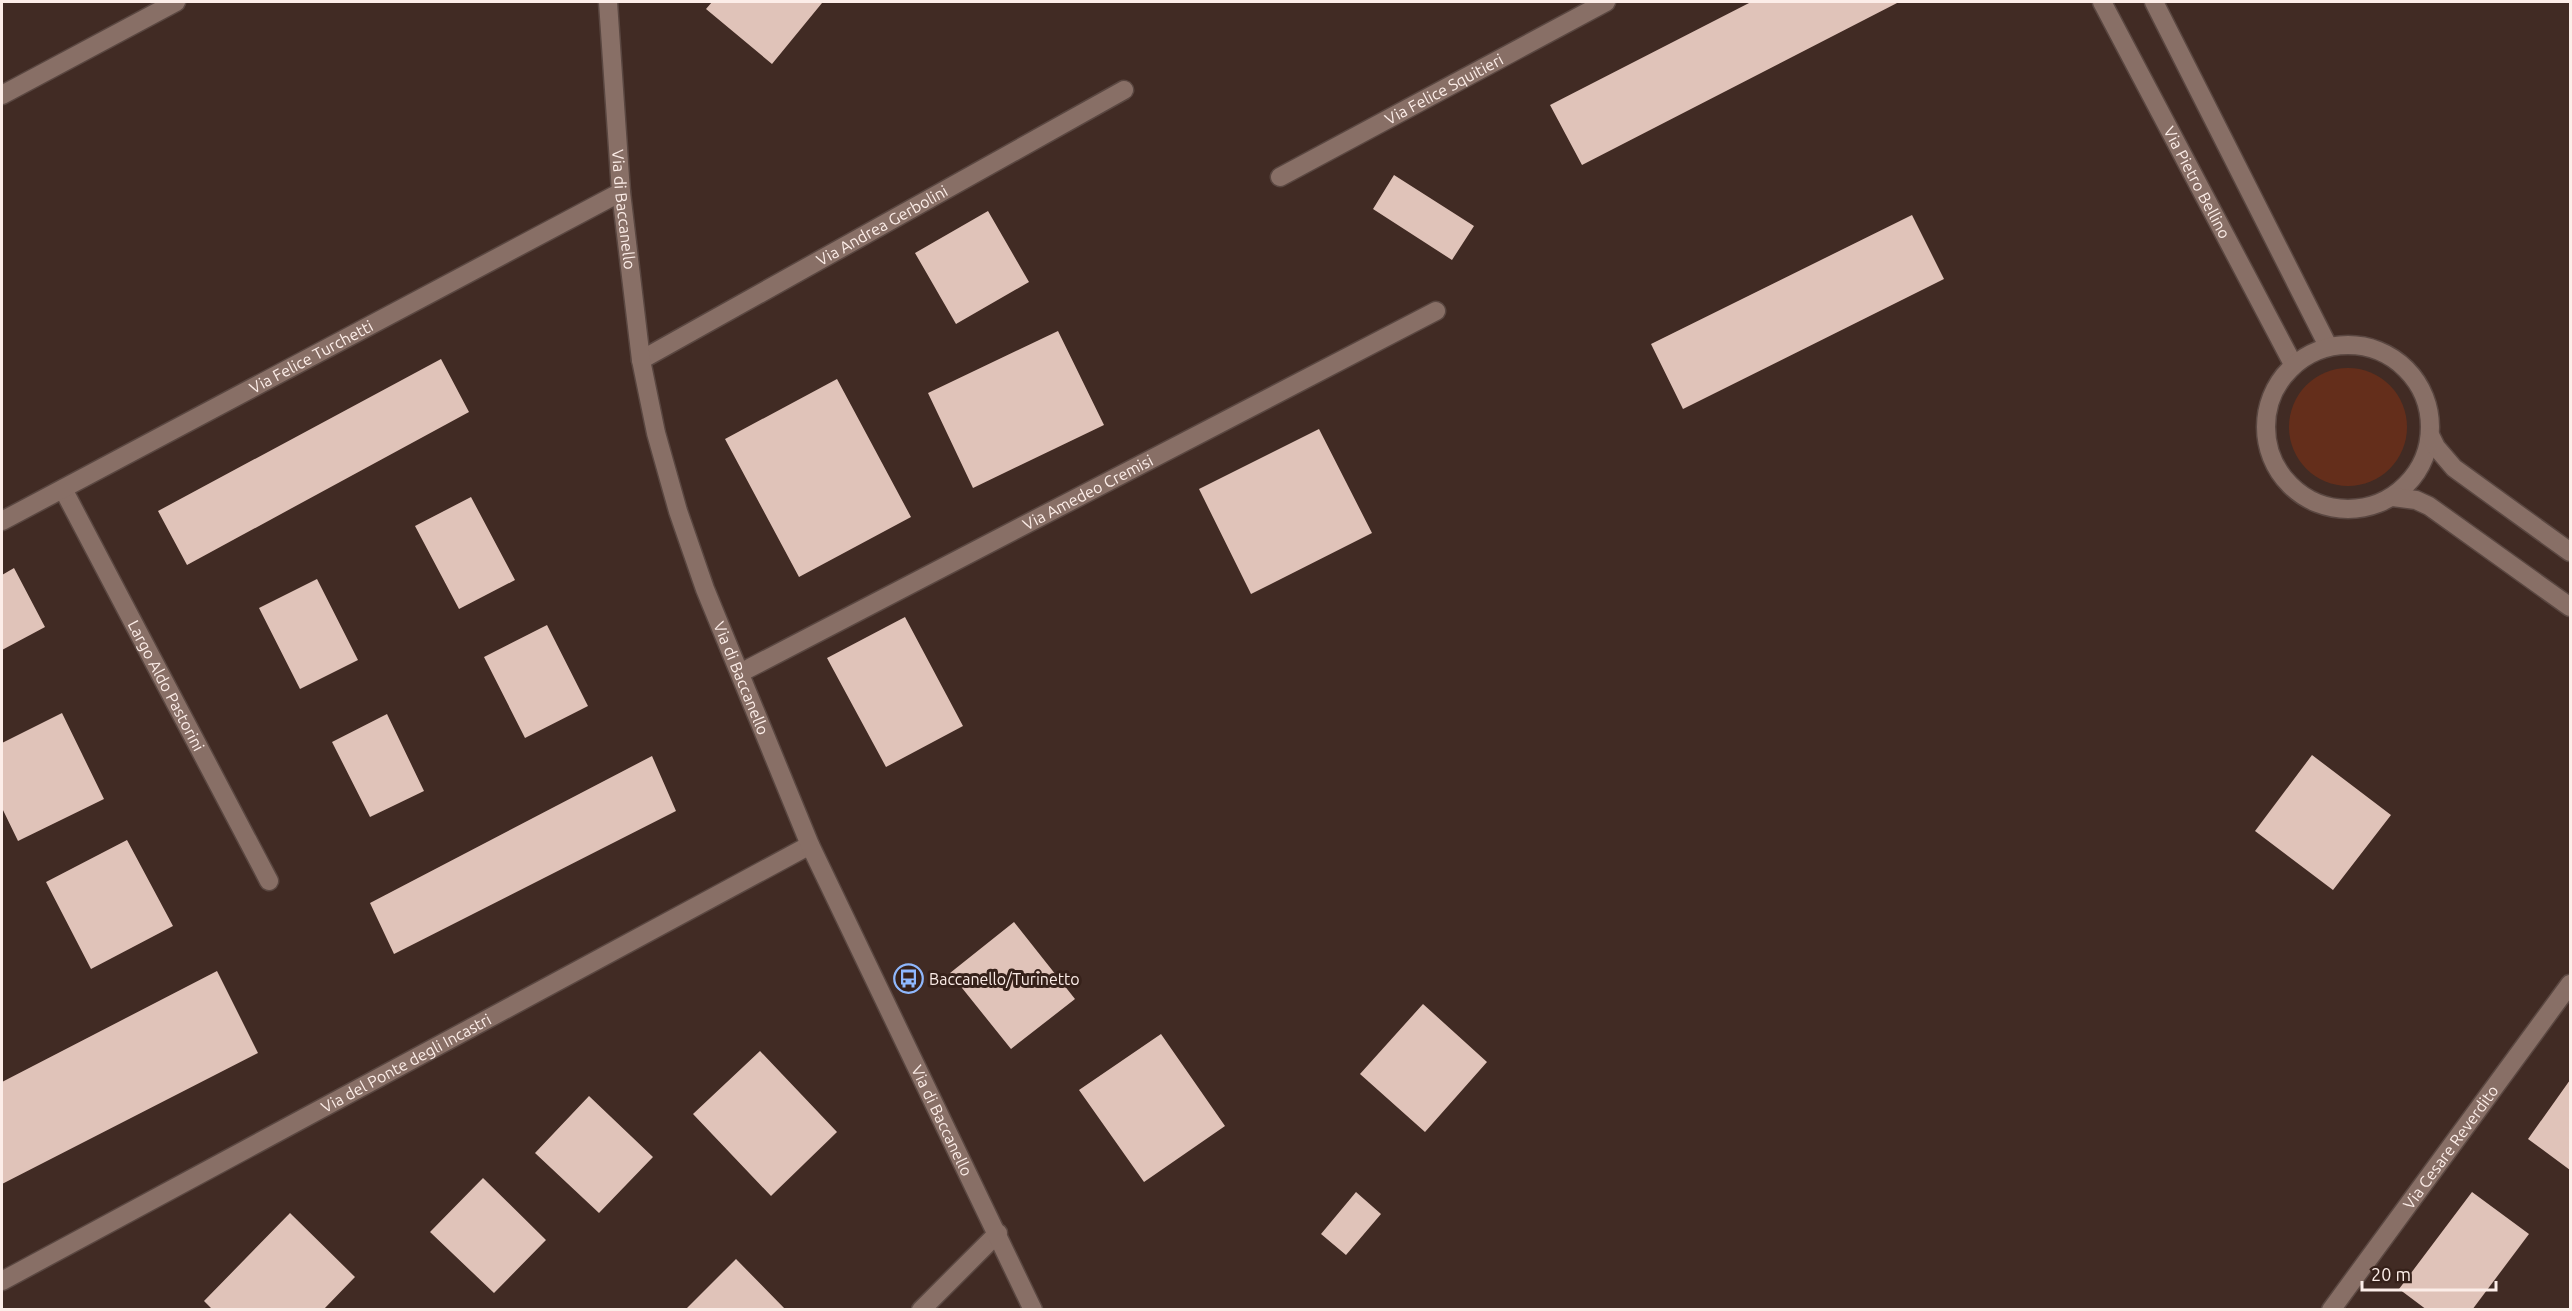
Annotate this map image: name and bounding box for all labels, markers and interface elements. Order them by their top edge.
street label: Via Felice Squitieri [1382,50,1506,128]
street label: Via Pietro Bellino [2160,123,2234,241]
street label: Via di Baccanello [609,149,639,270]
street label: Via Andrea Gerbolini [813,181,951,269]
street label: Via Felice Turchetti [246,317,376,397]
street label: Via Amedeo Cremisi [1020,451,1156,533]
street label: Largo Aldo Pastorini [125,617,208,754]
street label: Via di Baccanello [710,619,773,737]
bus stop icon: Baccanello/Turinetto [892,963,924,995]
place label: Baccanello/Turinetto [929,970,1080,988]
street label: Via del Ponte degli Incastri [318,1010,494,1116]
street label: Via di Baccanello [908,1062,976,1179]
street label: Via Cesare Reverdito [2399,1082,2502,1213]
scale bar [2362,1254,2496,1292]
text: 20 m [2371,1264,2411,1284]

